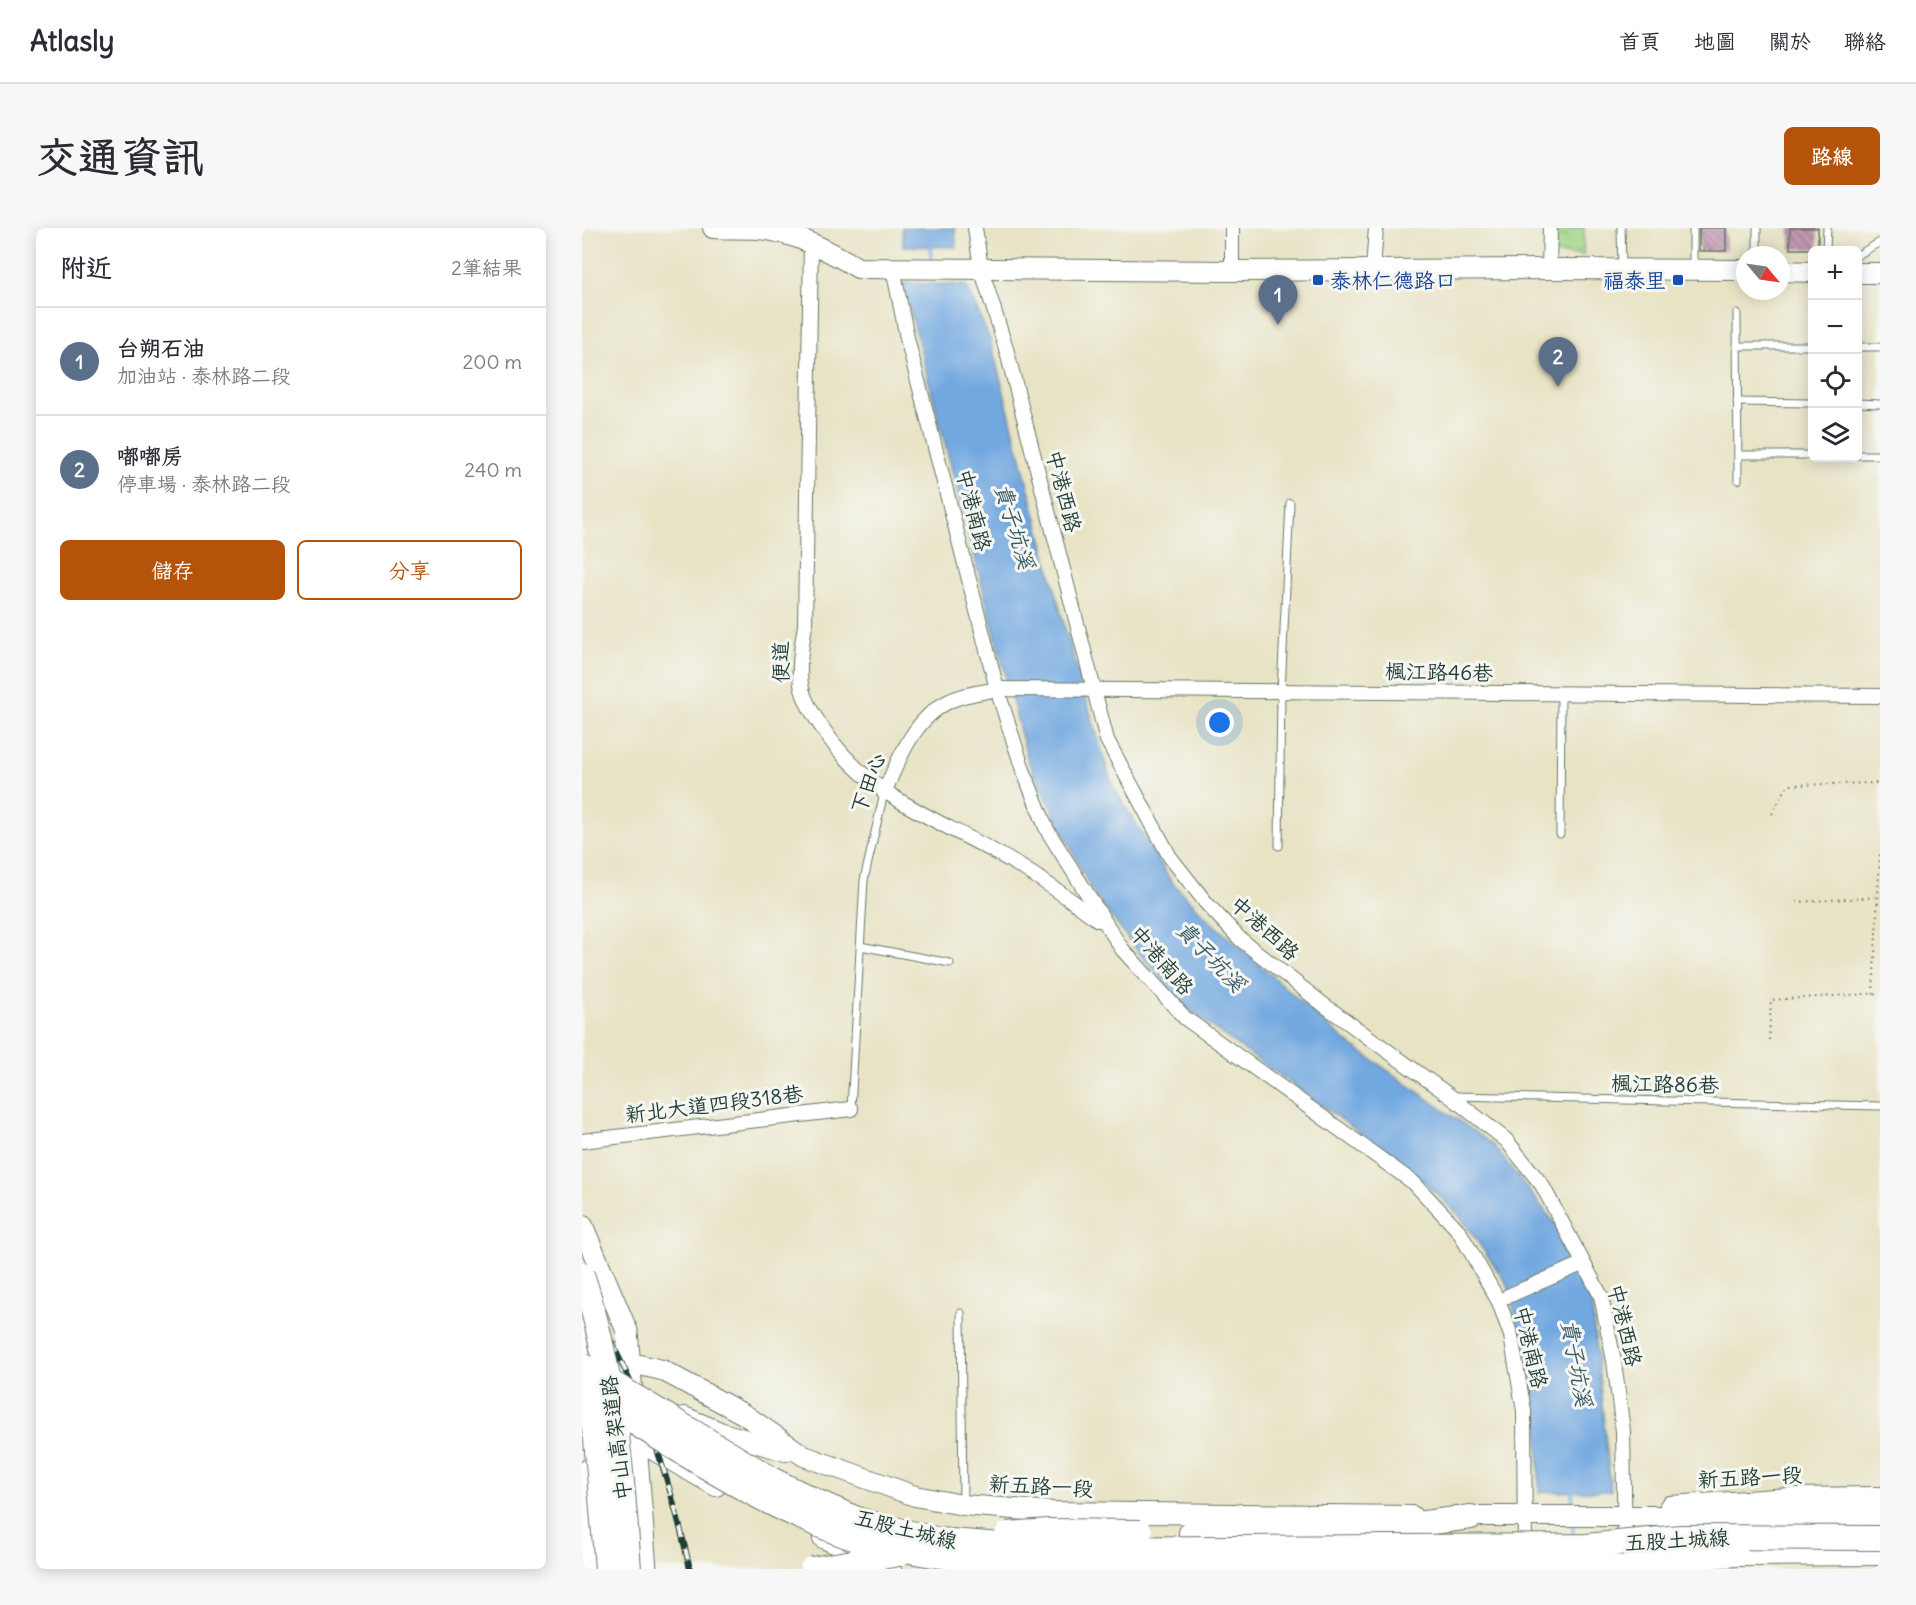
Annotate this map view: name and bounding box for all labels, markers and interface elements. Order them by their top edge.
text: Atlasly [30,23,114,59]
text: 首頁 [1619,28,1661,55]
text: 地圖 [1694,28,1736,55]
text: 關於 [1769,28,1811,55]
text: 聯絡 [1844,28,1886,55]
button: 路線 [1784,127,1880,185]
text: 交通資訊 [36,131,204,183]
north arrow [1736,246,1790,300]
map controls [1808,246,1862,462]
button: + [1808,246,1862,300]
text: 附近 [60,251,112,284]
text: 2筆結果 [451,255,522,280]
place label: 泰林仁德路口 [1330,267,1456,294]
place label: 福泰里 [1603,267,1666,294]
marker: 泰林仁德路口 [1311,273,1325,287]
marker: 福泰里 [1671,273,1685,287]
pin: 1 [1258,276,1298,325]
button: − [1808,300,1862,354]
text: 台朔石油 [117,334,205,362]
pin: 2 [1538,338,1578,387]
text: 1 [76,349,83,374]
text: 200 m [462,349,522,374]
button: locate [1808,354,1862,408]
text: 加油站 · 泰林路二段 [117,363,291,388]
button: layers [1808,408,1862,462]
text: 嘟嘟房 [117,442,183,470]
street label: 中港西路 [1041,447,1087,535]
text: 2 [74,457,85,482]
text: 240 m [464,457,522,482]
street label: 中港南路 [951,466,997,554]
text: 停車場 · 泰林路二段 [117,471,291,496]
water label: 貴子坑溪 [989,480,1042,573]
button: 儲存 [60,540,285,600]
button: 分享 [297,540,522,600]
street label: 便道 [767,641,794,683]
street label: 楓江路46巷 [1385,658,1493,686]
your location [1205,708,1234,737]
street label: 下田心 [845,749,891,817]
street label: 中港西路 [1225,890,1305,966]
water label: 貴子坑溪 [1170,915,1252,998]
street label: 中港南路 [1124,919,1200,1001]
street label: 楓江路86巷 [1611,1070,1719,1098]
street label: 新北大道四段318巷 [623,1080,805,1128]
street label: 中港西路 [1602,1281,1648,1369]
street label: 中港南路 [1508,1303,1554,1391]
water label: 貴子坑溪 [1556,1317,1599,1410]
street label: 中山高架道路 [595,1374,637,1502]
street label: 新五路一段 [1697,1461,1803,1493]
street label: 新五路一段 [988,1470,1094,1502]
street label: 五股土城線 [852,1503,960,1555]
street label: 五股土城線 [1624,1524,1730,1556]

